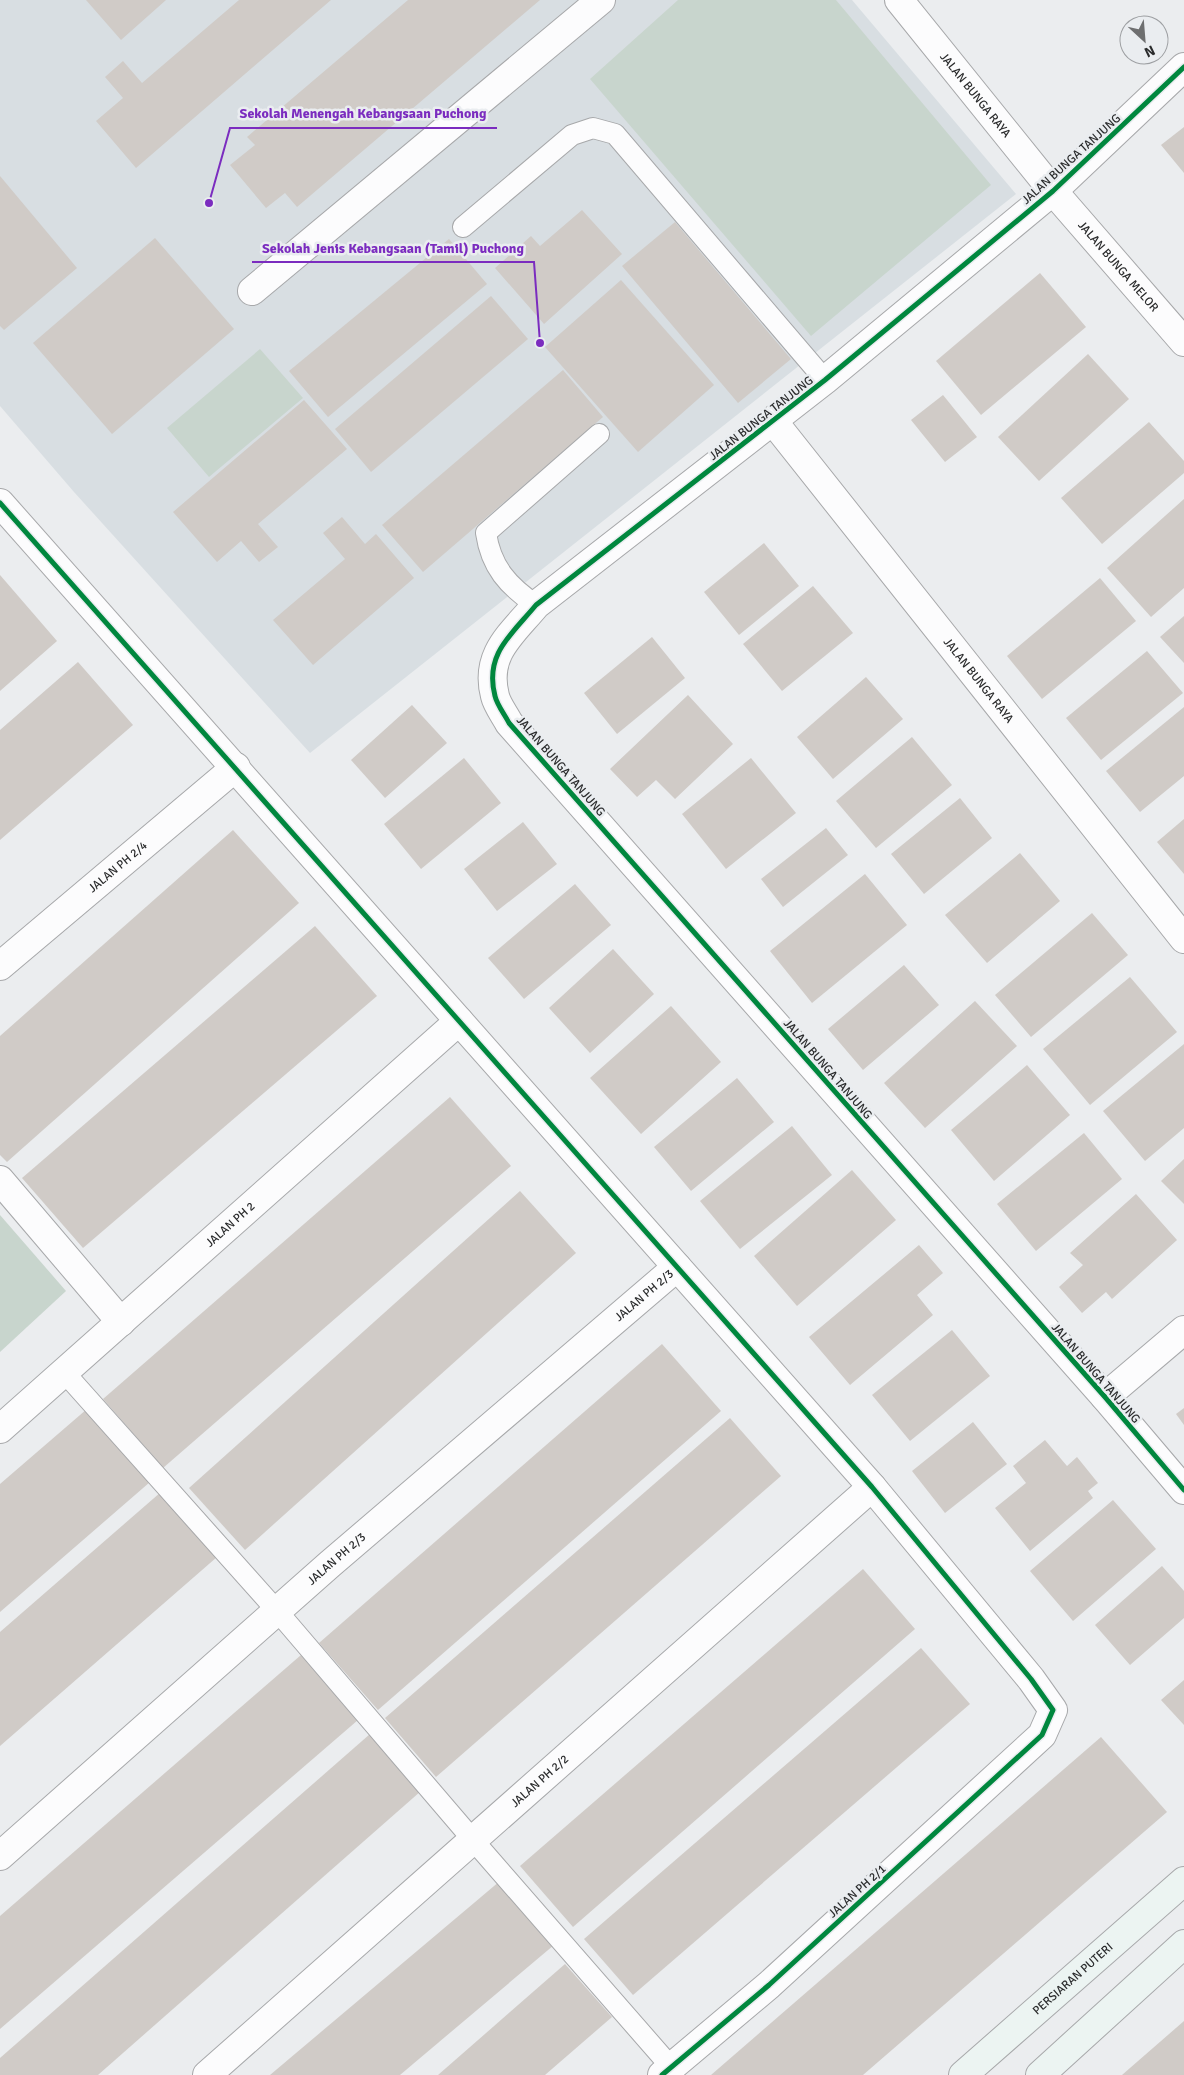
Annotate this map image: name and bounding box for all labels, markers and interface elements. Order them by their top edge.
north arrow [1119,15,1169,65]
text: N [1141,41,1158,61]
street label: JALAN BUNGA RAYA [936,50,1014,141]
callout: Sekolah Menengah Kebangsaan Puchong [230,99,497,128]
text: Sekolah Menengah Kebangsaan Puchong [240,105,487,122]
street label: JALAN BUNGA TANJUNG [1019,111,1124,208]
street label: JALAN BUNGA MELOR [1074,218,1161,315]
callout: Sekolah Jenis Kebangsaan (Tamil) Puchong [252,233,534,262]
text: Sekolah Jenis Kebangsaan (Tamil) Puchong [262,240,524,257]
street label: JALAN BUNGA TANJUNG [706,373,816,464]
street label: JALAN BUNGA RAYA [940,635,1017,727]
street label: JALAN BUNGA TANJUNG [513,713,608,819]
street label: JALAN PH 2/4 [86,838,151,896]
street label: JALAN BUNGA TANJUNG [780,1016,875,1122]
street label: JALAN PH 2 [203,1199,258,1251]
street label: JALAN PH 2/3 [612,1266,677,1325]
street label: JALAN BUNGA TANJUNG [1048,1320,1143,1426]
street label: JALAN PH 2/3 [305,1530,369,1588]
street label: JALAN PH 2/2 [508,1752,572,1811]
street label: JALAN PH 2/1 [825,1862,889,1921]
street label: PERSIARAN PUTERI [1030,1940,1116,2018]

